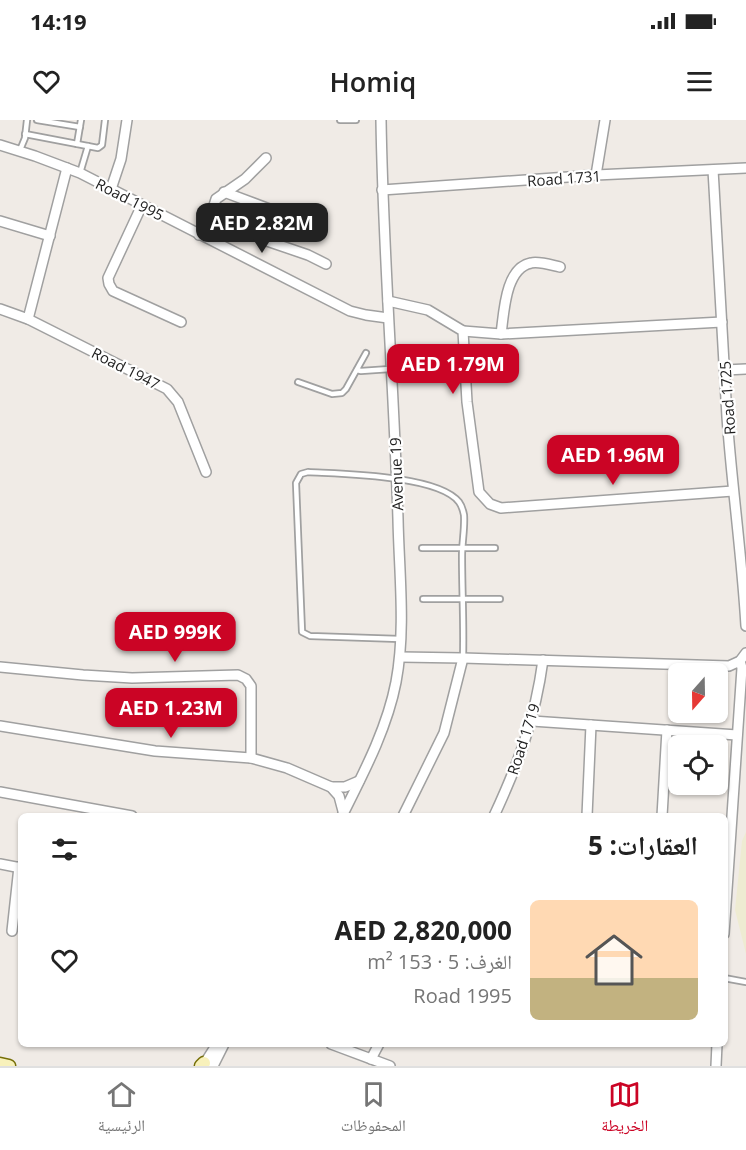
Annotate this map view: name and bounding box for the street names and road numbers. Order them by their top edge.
street label: Road 1731 [526,165,602,191]
street label: Road 1995 [92,173,168,225]
street label: Road 1947 [88,342,164,394]
street label: Road 1725 [714,360,740,436]
street label: Avenue 19 [385,437,407,511]
street label: Road 1719 [502,701,544,777]

